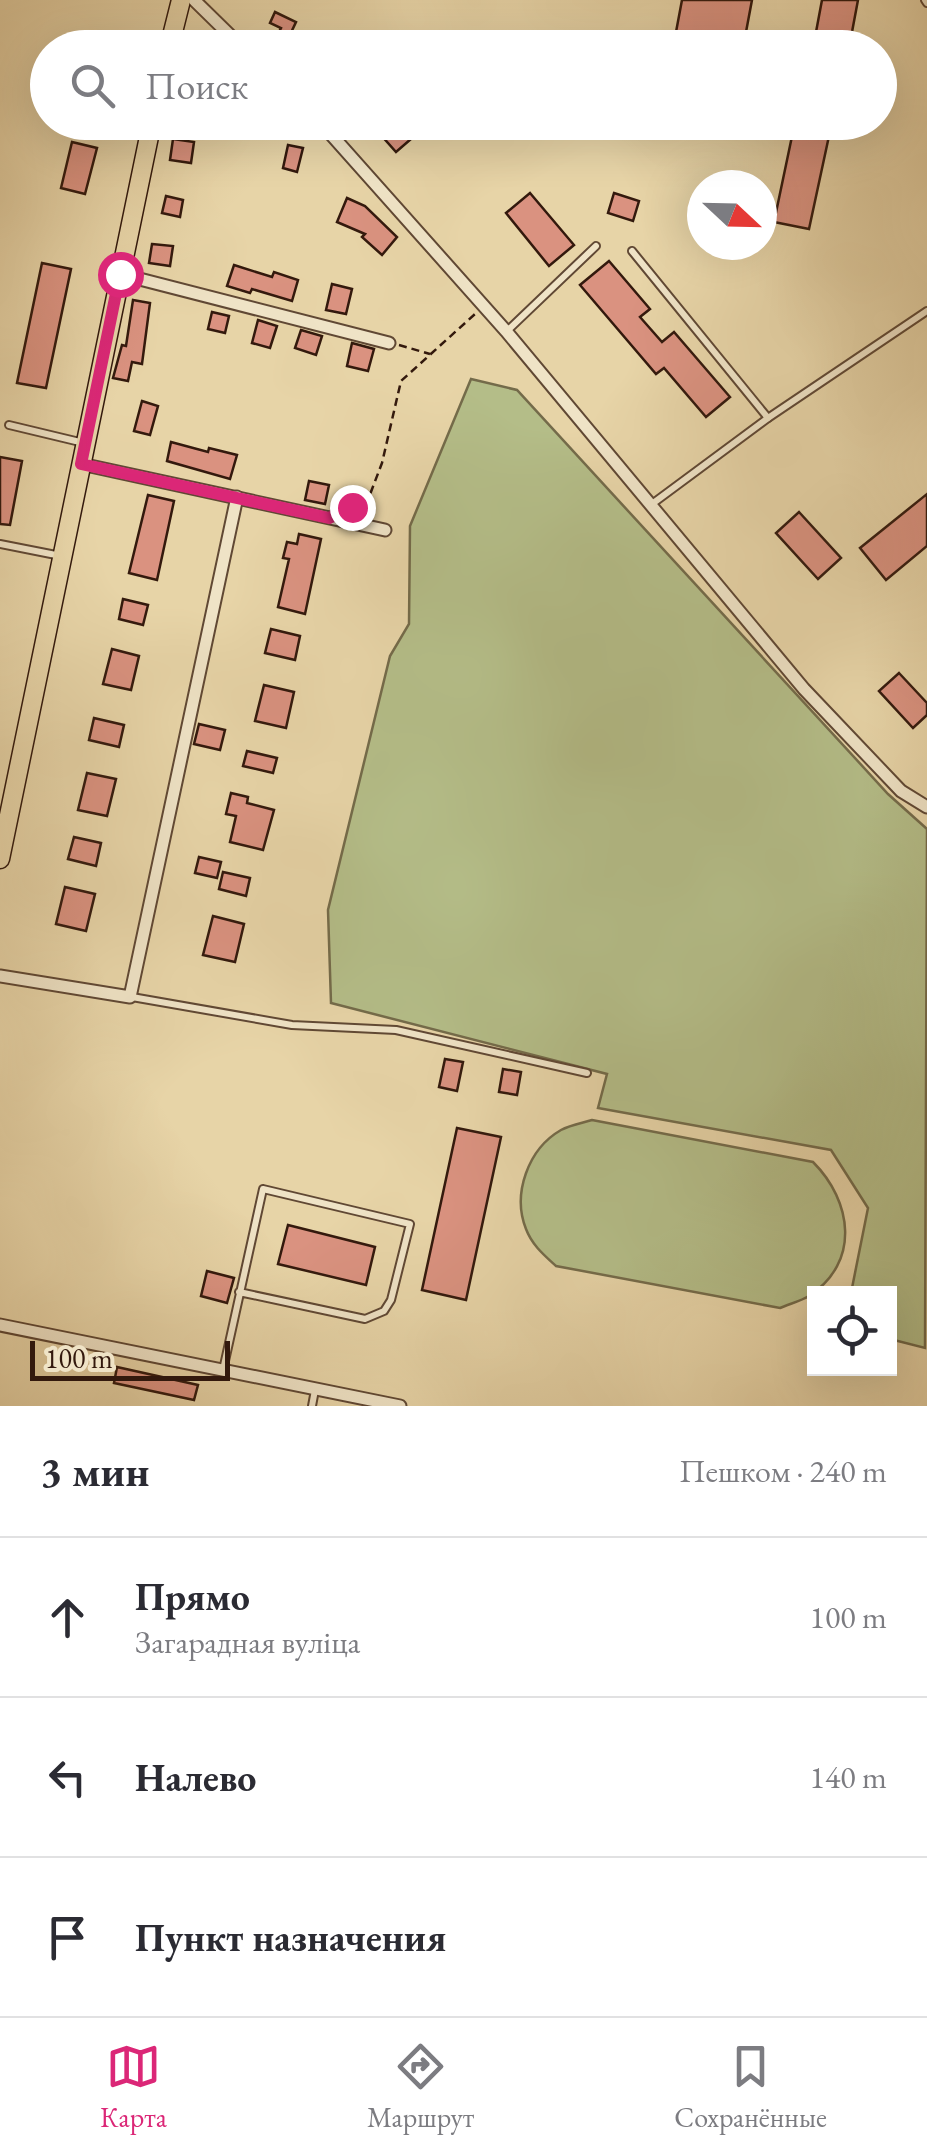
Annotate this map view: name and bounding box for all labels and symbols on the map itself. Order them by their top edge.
north arrow [687,170,777,260]
route start [98,252,144,298]
route end [330,485,376,531]
scale bar [30,1336,230,1380]

